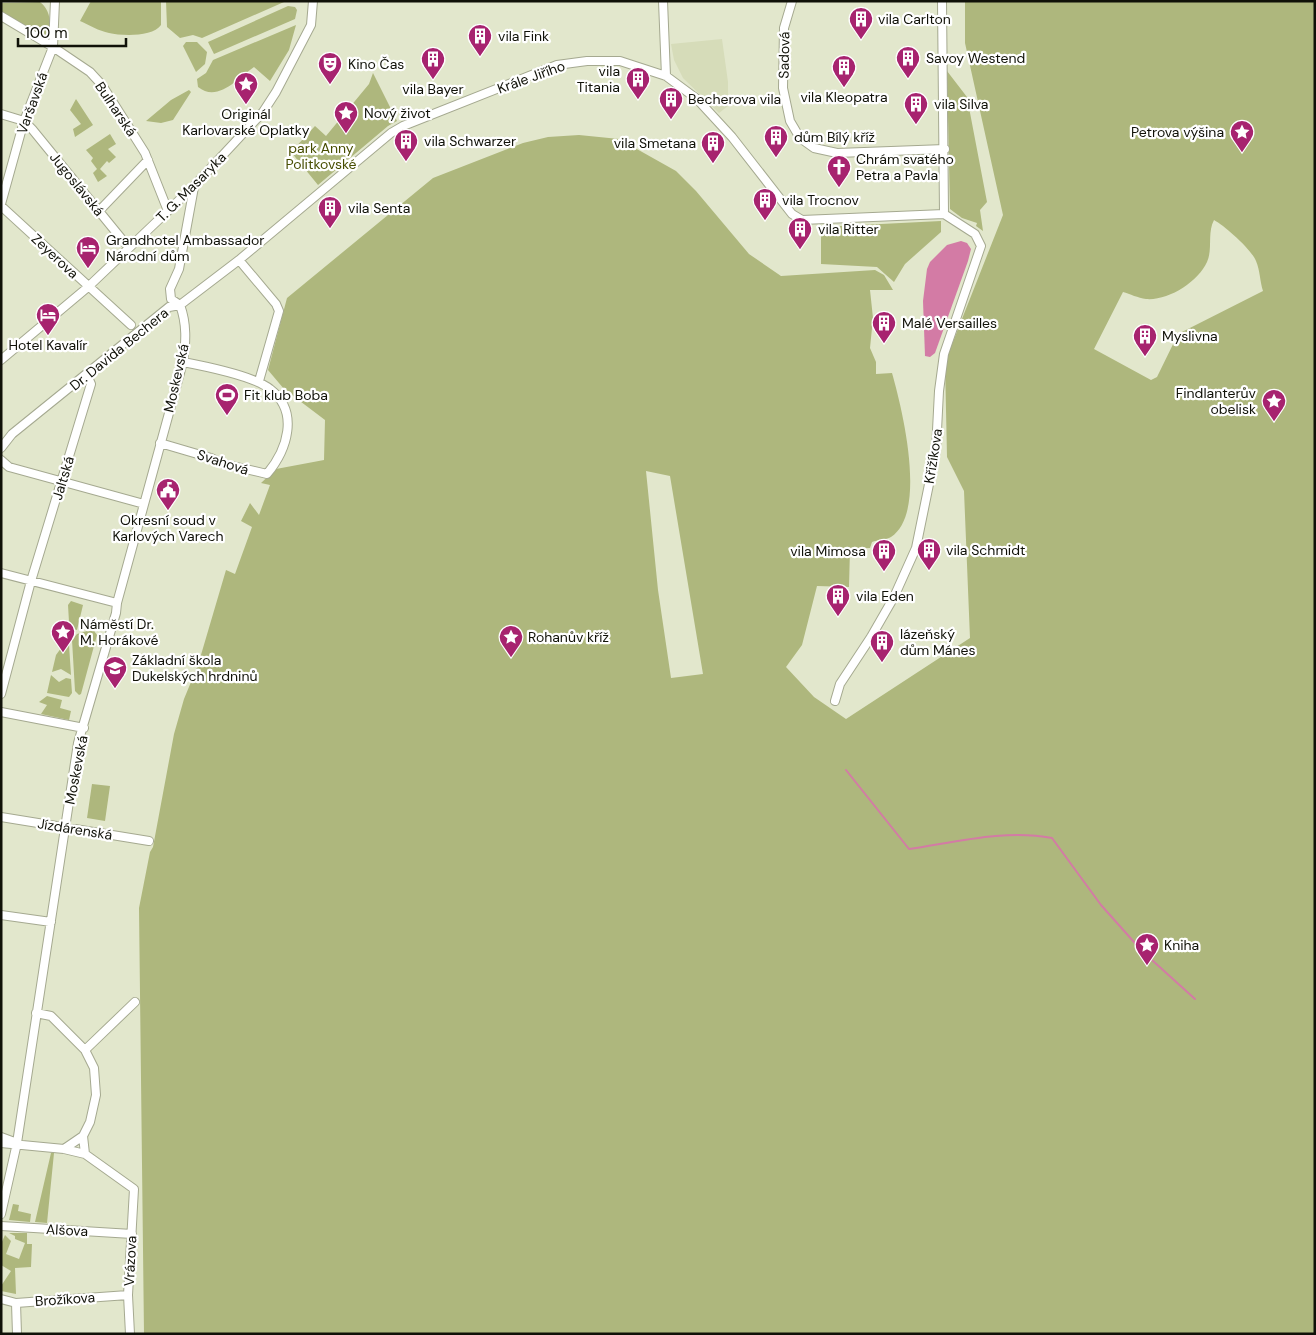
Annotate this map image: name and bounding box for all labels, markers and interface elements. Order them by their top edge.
building icon: vila Carlton [848,6,874,40]
place label: vila Carlton [878,10,951,28]
scale bar [18,15,125,47]
text: 100 m [25,23,68,43]
building icon: vila Fink [467,23,493,57]
place label: vila Fink [498,27,549,45]
street label: Sadová [775,31,793,79]
building icon: Savoy Westend [895,45,921,79]
building icon: vila Bayer [420,46,446,80]
place label: Savoy Westend [926,49,1025,67]
theatre icon: Kino Čas [317,51,343,85]
building icon: vila Kleopatra [831,54,857,88]
place label: Kino Čas [348,55,404,73]
street label: Krále Jiřího [495,56,567,98]
place label: vila Titania [577,62,620,96]
building icon: vila Titania [625,66,651,100]
street label: Varšavská [13,70,51,136]
place icon: Originál Karlovarské Oplatky [233,71,259,105]
street label: Bulharská [91,78,141,140]
place label: vila Bayer [402,80,464,98]
building icon: Becherova vila [658,86,684,120]
place label: vila Kleopatra [800,88,888,106]
place label: Becherova vila [688,90,781,108]
building icon: vila Silva [903,91,929,125]
place label: vila Silva [934,95,988,113]
place icon: Nový život [333,100,359,134]
place label: Nový život [364,104,431,122]
place label: Originál Karlovarské Oplatky [182,105,310,139]
place icon: Petrova výšina [1229,119,1255,153]
place label: Petrova výšina [1131,123,1224,141]
building icon: dům Bílý kříž [763,124,789,158]
building icon: vila Schwarzer [393,128,419,162]
place label: dům Bílý kříž [794,128,875,146]
building icon: vila Smetana [700,130,726,164]
place label: vila Schwarzer [424,132,516,150]
place label: vila Smetana [614,134,696,152]
park label: park Anny Politkovské [285,139,357,173]
street label: Jugoslávská [46,148,108,220]
street label: T. G. Masaryka [152,148,230,226]
place label: Chrám svatého Petra a Pavla [856,150,954,184]
church icon: Chrám svatého Petra a Pavla [826,154,852,188]
building icon: vila Trocnov [752,187,778,221]
place label: vila Trocnov [782,191,859,209]
building icon: vila Senta [317,195,343,229]
place label: vila Senta [348,199,410,217]
building icon: vila Ritter [787,216,813,250]
place label: vila Ritter [818,220,879,238]
street label: Zeyerova [28,230,82,282]
place label: Grandhotel Ambassador Národní dům [106,231,264,265]
hotel icon: Grandhotel Ambassador Národní dům [75,235,101,269]
hotel icon: Hotel Kavalír [35,302,61,336]
street label: Dr. Davida Bechera [66,304,172,394]
building icon: Malé Versailles [871,310,897,344]
place label: Malé Versailles [902,314,997,332]
building icon: Myslivna [1132,323,1158,357]
place label: Myslivna [1162,327,1218,345]
place label: Hotel Kavalír [9,336,87,354]
street label: Moskevská [159,342,193,414]
sports icon: Fit klub Boba [214,382,240,416]
place label: Findlanterův obelisk [1176,384,1257,418]
place label: Fit klub Boba [244,386,328,404]
place icon: Findlanterův obelisk [1261,388,1287,422]
street label: Křižíkova [920,427,946,485]
street label: Svahová [195,445,251,479]
street label: Jaltská [48,454,78,502]
public building icon: Okresní soud v Karlových Varech [155,477,181,511]
place label: Okresní soud v Karlových Varech [112,511,224,545]
building icon: vila Schmidt [916,537,942,571]
building icon: vila Mimosa [871,538,897,572]
place label: vila Schmidt [946,541,1025,559]
place label: vila Mimosa [790,542,866,560]
building icon: vila Eden [825,583,851,617]
place label: vila Eden [856,587,914,605]
place label: Náměstí Dr. M. Horákové [80,615,158,649]
place icon: Náměstí Dr. M. Horákové [50,619,76,653]
place icon: Rohanův kříž [498,624,524,658]
place label: lázeňský dům Mánes [900,625,975,659]
place label: Rohanův kříž [528,628,609,646]
building icon: lázeňský dům Mánes [869,629,895,663]
place label: Základní škola Dukelských hrdninů [132,651,257,685]
school or university icon: Základní škola Dukelských hrdninů [102,655,128,689]
street label: Moskevská [60,734,92,806]
street label: Jízdárenská [36,814,114,844]
place icon: Kniha [1134,932,1160,966]
place label: Kniha [1164,936,1199,954]
street label: Alšova [46,1220,88,1240]
street label: Vrázova [120,1235,140,1287]
street label: Brožíkova [34,1288,96,1310]

